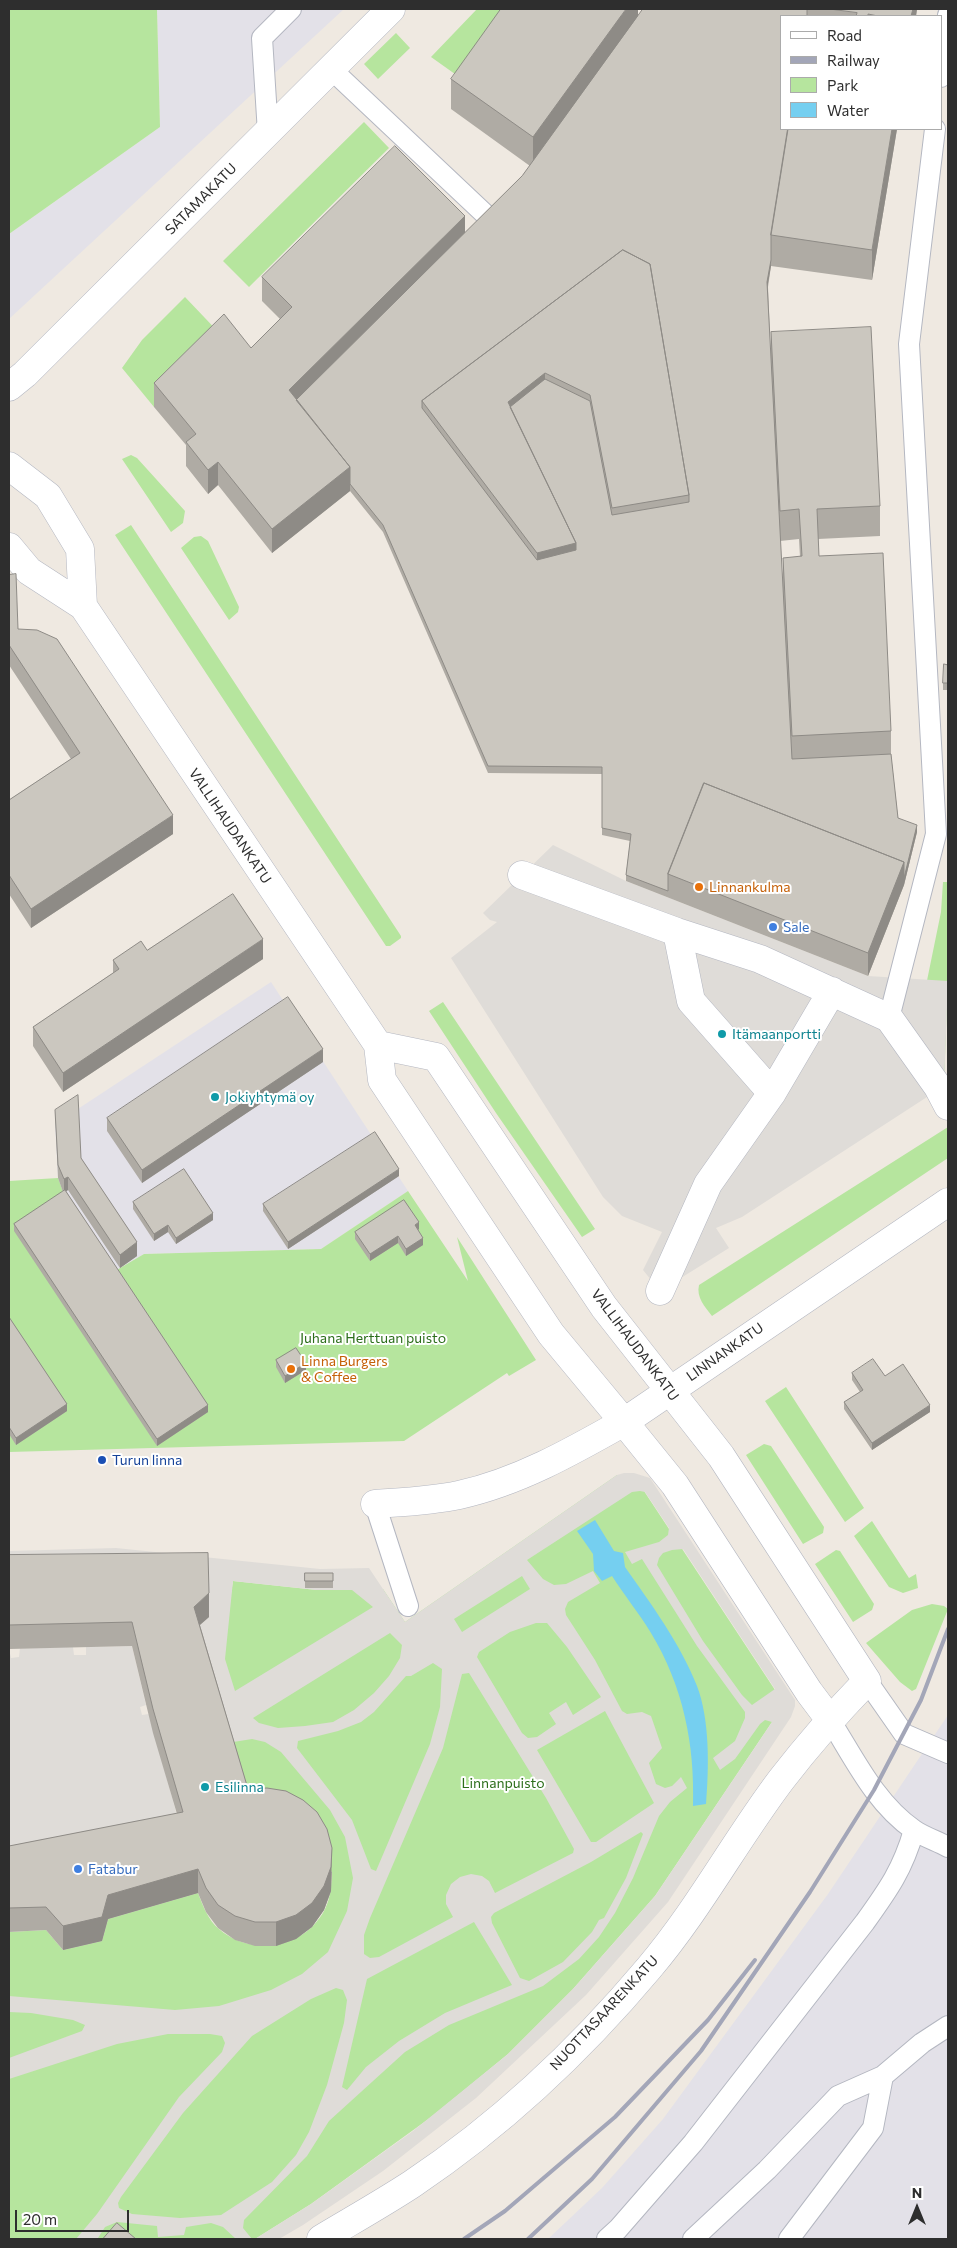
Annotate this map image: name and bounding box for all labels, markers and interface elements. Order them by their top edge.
legend [780,15,942,130]
text: Road [827,26,862,44]
text: Railway [827,51,880,69]
text: Park [827,76,858,94]
text: Water [827,101,869,119]
street label: SATAMAKATU [162,160,240,238]
street label: VALLIHAUDANKATU [185,765,275,887]
place label: Linnankulma [709,879,791,895]
marker: Linnankulma [693,881,705,893]
place label: Sale [783,919,809,935]
marker: Sale [767,921,779,933]
place label: Itämaanportti [732,1026,821,1042]
marker: Itämaanportti [716,1028,728,1040]
place label: Jokiyhtymä oy [225,1089,314,1105]
marker: Jokiyhtymä oy [209,1091,221,1103]
street label: VALLIHAUDANKATU [588,1286,682,1404]
street label: LINNANKATU [683,1319,767,1385]
park label: Juhana Herttuan puisto [300,1330,446,1346]
place label: Linna Burgers & Coffee [301,1353,388,1385]
marker: Linna Burgers & Coffee [285,1363,297,1375]
place label: Turun linna [112,1452,182,1468]
marker: Turun linna [96,1454,108,1466]
park label: Linnanpuisto [461,1775,545,1791]
place label: Esilinna [215,1779,264,1795]
marker: Esilinna [199,1781,211,1793]
place label: Fatabur [88,1861,138,1877]
marker: Fatabur [72,1863,84,1875]
street label: NUOTTASAARENKATU [546,1952,662,2074]
north arrow [892,2183,942,2233]
text: N [912,2184,922,2201]
scale bar [18,2200,131,2232]
text: 20 m [23,2210,57,2228]

